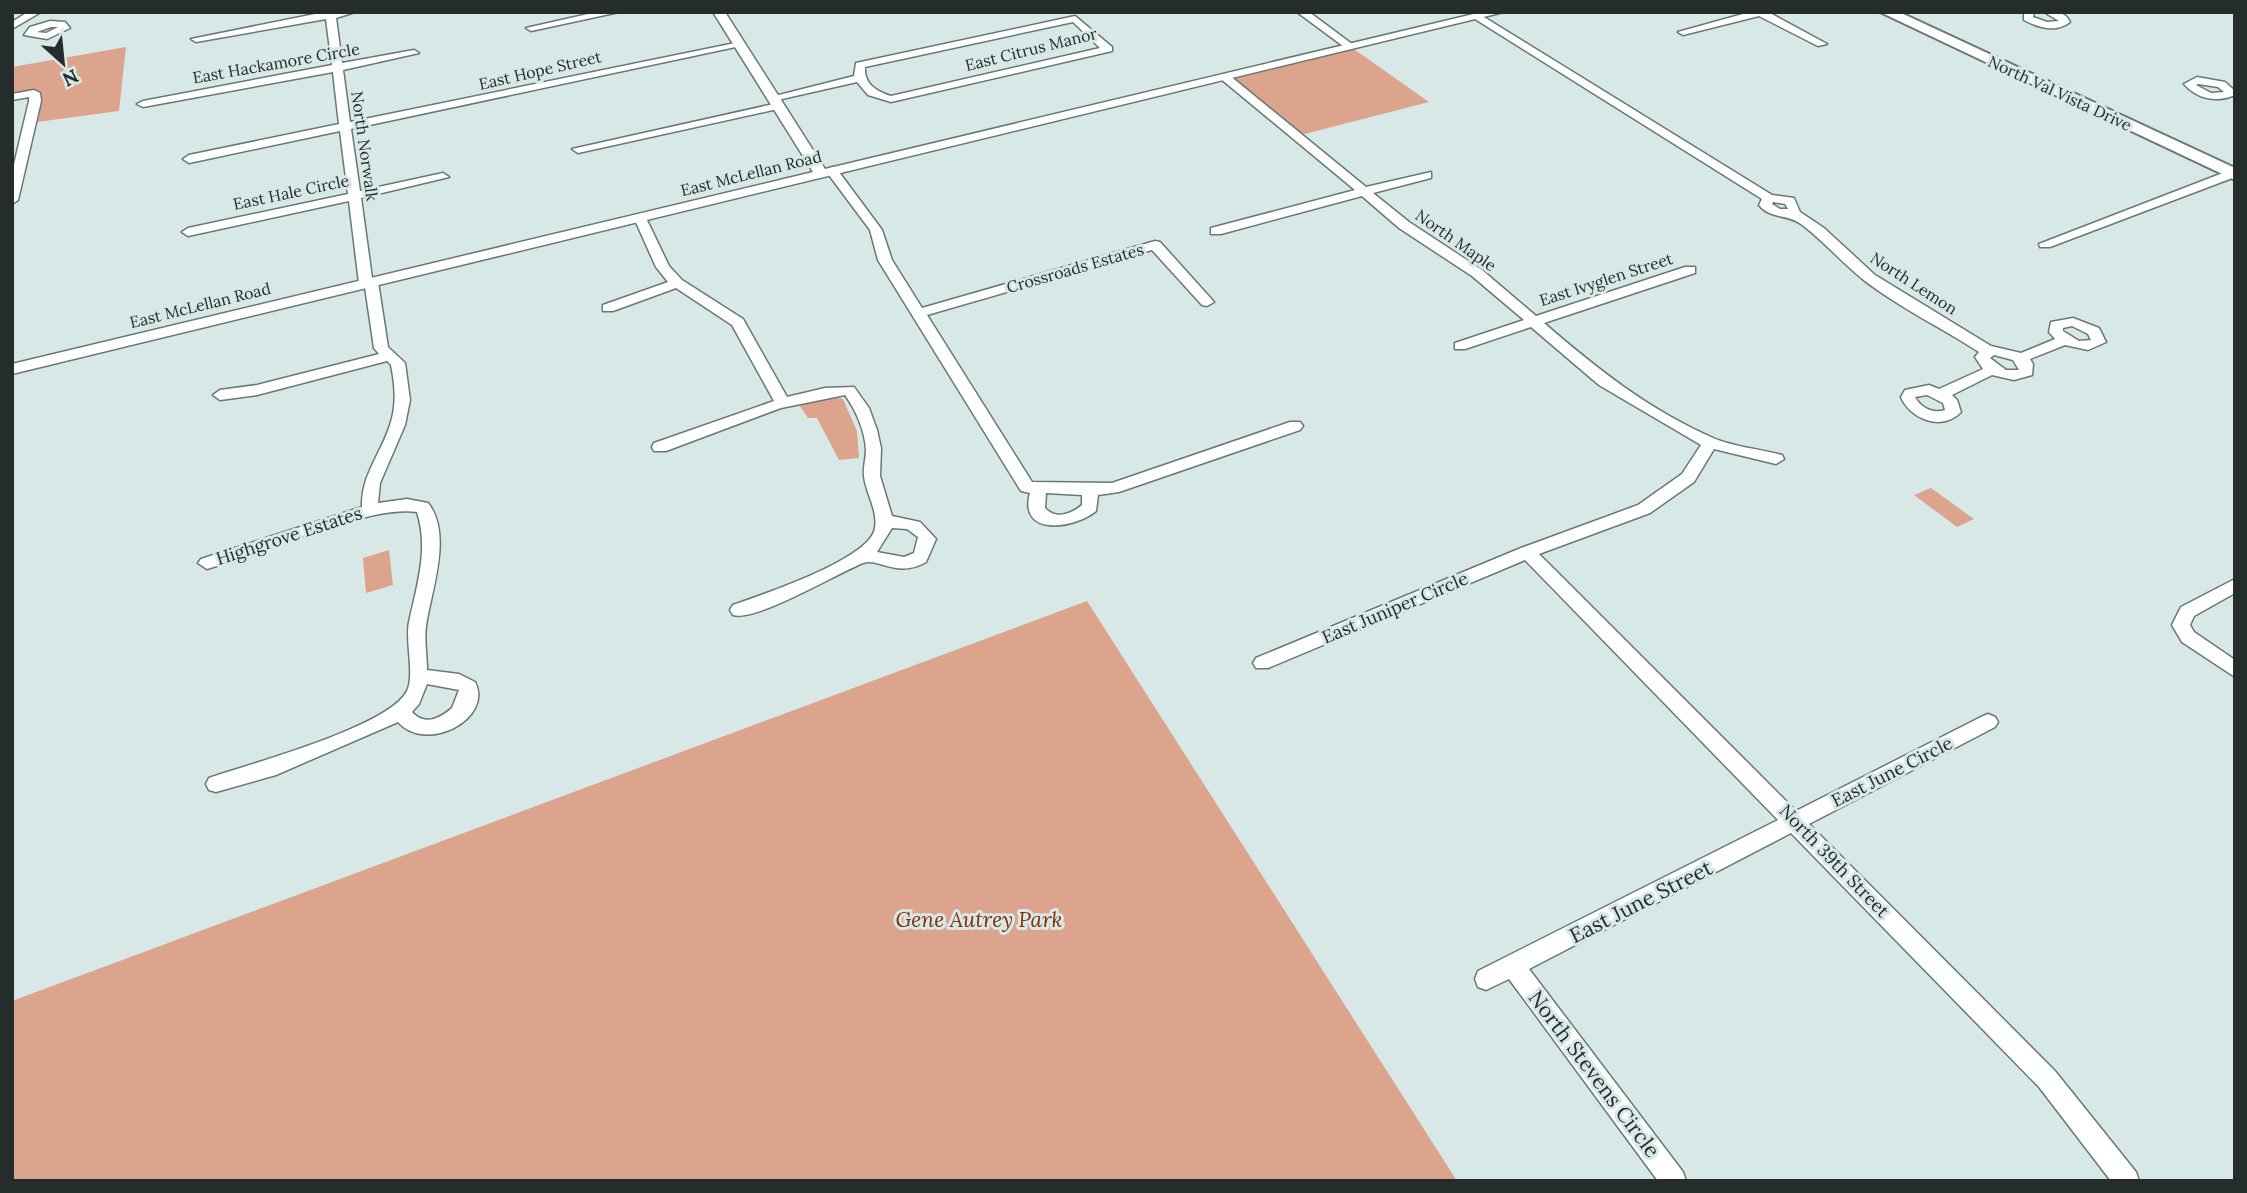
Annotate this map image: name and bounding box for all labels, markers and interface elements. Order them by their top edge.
street label: East Citrus Manor [963,23,1099,75]
north arrow [28,28,98,98]
street label: East Hackamore Circle [191,38,361,88]
street label: East Hope Street [477,46,604,94]
street label: North Val Vista Drive [1985,51,2135,135]
text: N [58,64,83,92]
street label: North Norwalk [347,90,383,203]
street label: East McLellan Road [678,146,824,200]
street label: East Hale Circle [231,170,351,214]
street label: North Maple [1412,205,1500,275]
street label: Crossroads Estates [1004,239,1146,297]
street label: North Lemon [1867,247,1961,319]
street label: East Ivyglen Street [1537,248,1676,310]
street label: East McLellan Road [127,278,273,332]
street label: Highgrove Estates [213,501,365,570]
street label: East Juniper Circle [1318,566,1472,649]
street label: East June Circle [1827,731,1956,812]
street label: North 39th Street [1775,799,1894,922]
street label: East June Street [1565,854,1718,949]
park label: Gene Autrey Park [895,906,1063,933]
street label: North Stevens Circle [1523,985,1666,1163]

